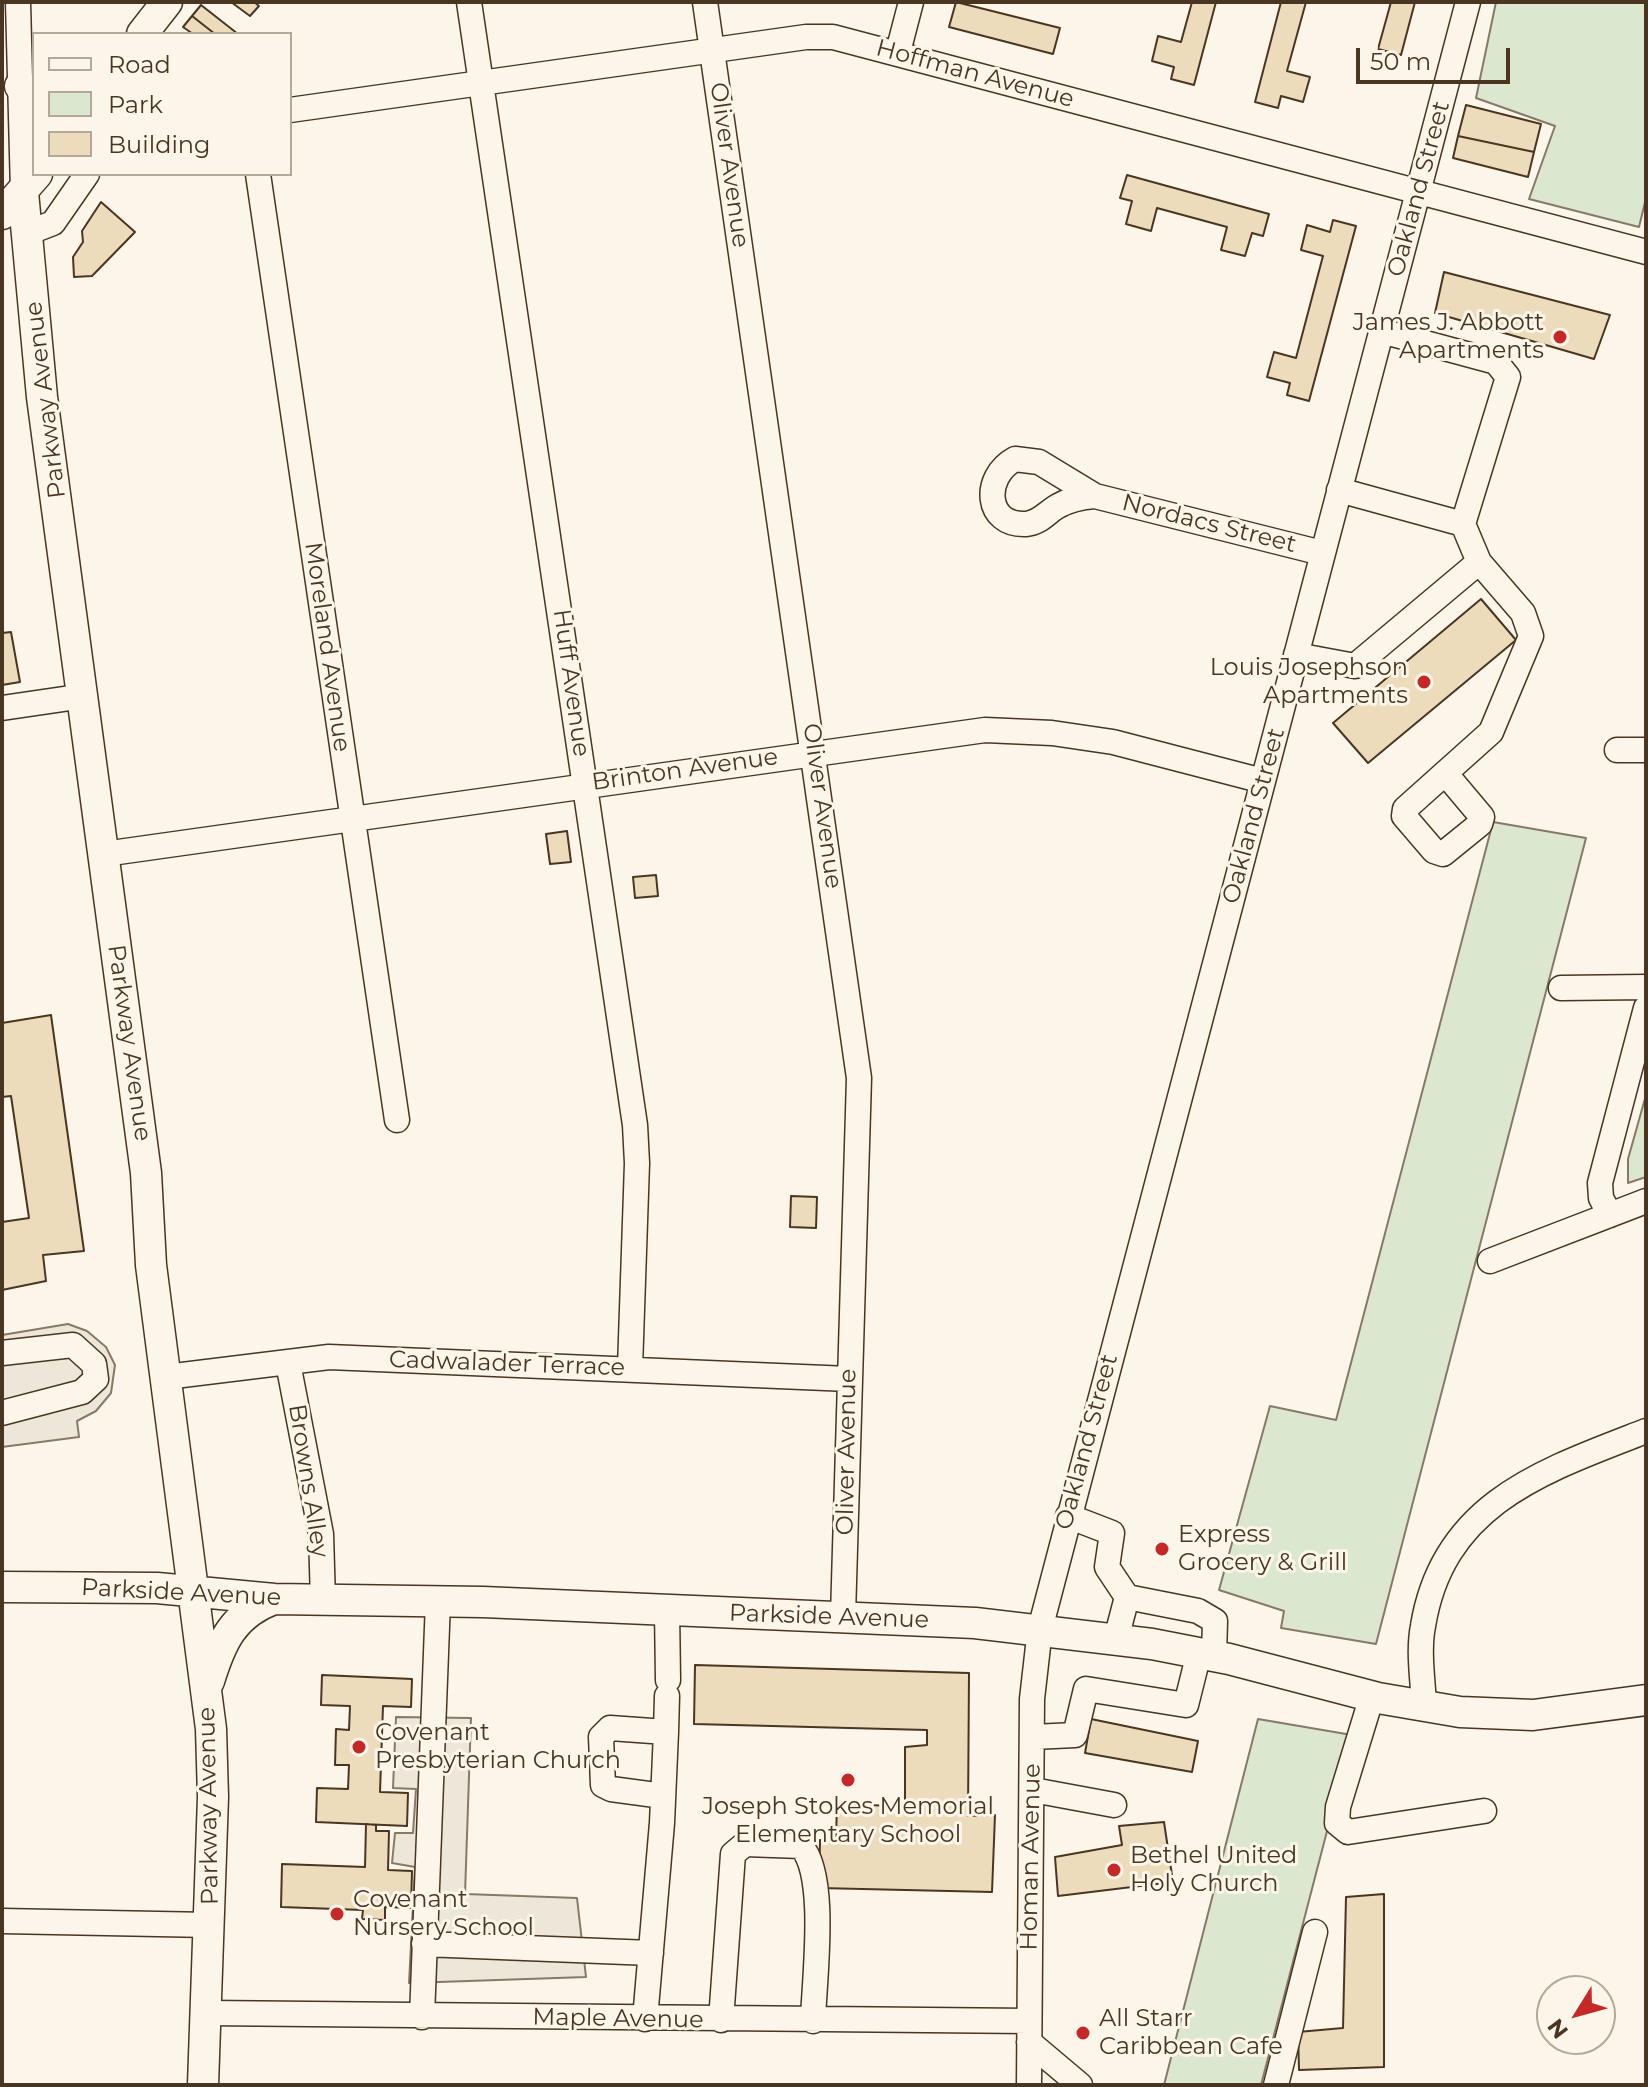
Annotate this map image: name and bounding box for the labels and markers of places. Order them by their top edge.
place label: James J. Abbott Apartments [1353,309,1544,365]
marker: James J. Abbott Apartments [1551,328,1569,346]
place label: Louis Josephson Apartments [1210,654,1408,710]
marker: Louis Josephson Apartments [1415,673,1433,691]
place label: Express Grocery & Grill [1178,1521,1347,1577]
marker: Express Grocery & Grill [1153,1540,1171,1558]
place label: Covenant Presbyterian Church [375,1719,621,1775]
marker: Covenant Presbyterian Church [350,1738,368,1756]
marker: Joseph Stokes Memorial Elementary School [839,1771,857,1789]
place label: Joseph Stokes Memorial Elementary School [702,1793,994,1849]
place label: Bethel United Holy Church [1130,1842,1297,1898]
marker: Bethel United Holy Church [1105,1861,1123,1879]
place label: Covenant Nursery School [353,1886,534,1942]
marker: Covenant Nursery School [328,1905,346,1923]
place label: All Starr Caribbean Cafe [1099,2005,1283,2061]
marker: All Starr Caribbean Cafe [1074,2024,1092,2042]

